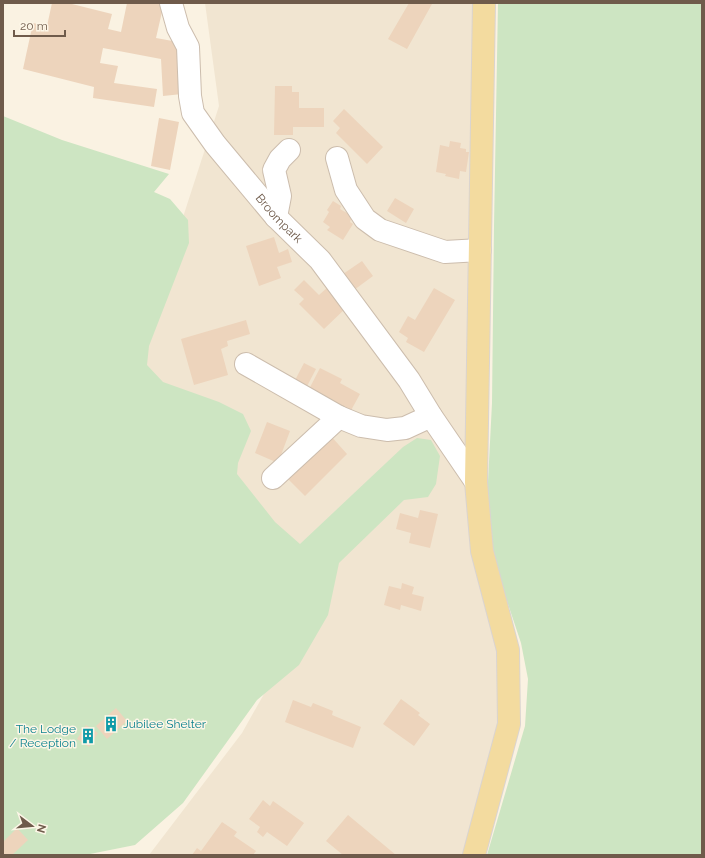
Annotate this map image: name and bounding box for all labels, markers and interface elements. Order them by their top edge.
scale bar [14,12,65,38]
text: 20 m [20,19,48,33]
street label: Broompark [253,191,306,246]
building icon: Jubilee Shelter [102,715,120,733]
place label: Jubilee Shelter [123,717,207,731]
place label: The Lodge / Reception [9,722,76,750]
building icon: The Lodge / Reception [79,727,97,745]
north arrow [12,806,52,846]
text: N [34,823,49,834]

